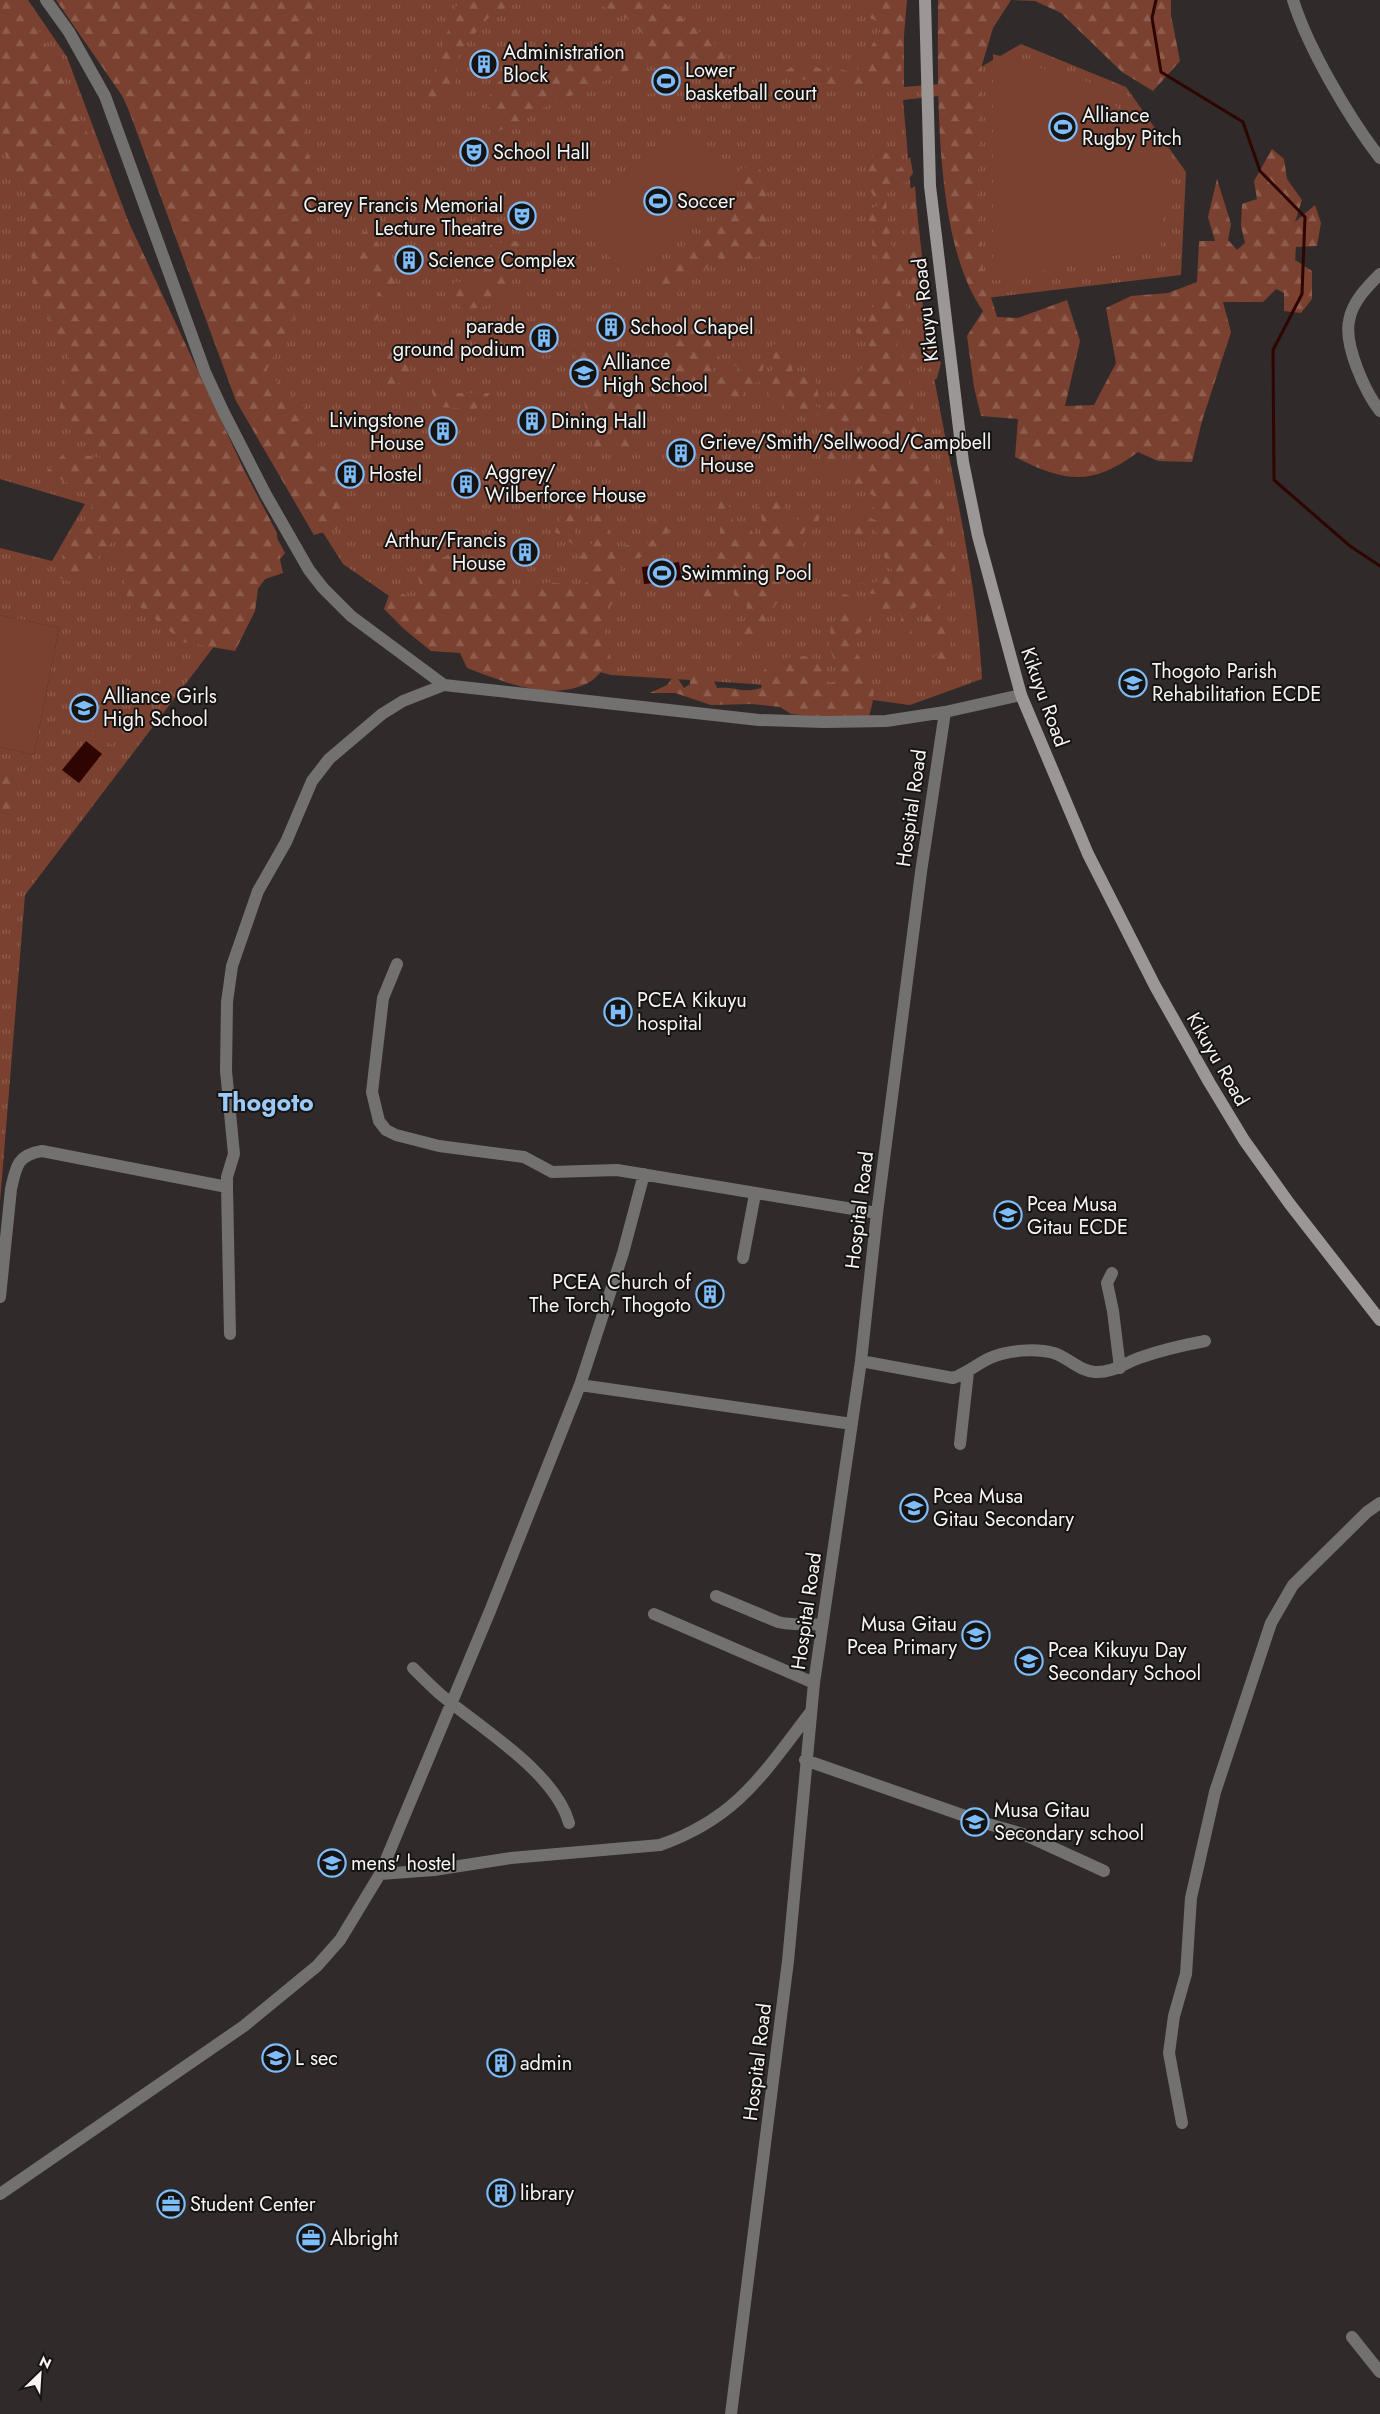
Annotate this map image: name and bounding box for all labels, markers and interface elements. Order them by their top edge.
place label: Administration Block [503,38,625,90]
building icon: Administration Block [469,49,499,79]
place label: Lower basketball court [685,56,817,108]
sports icon: Lower basketball court [651,66,681,96]
place label: Alliance Rugby Pitch [1082,101,1182,153]
sports icon: Alliance Rugby Pitch [1048,112,1078,142]
theatre icon: School Hall [459,137,489,167]
place label: School Hall [493,138,590,167]
sports icon: Soccer [643,186,673,216]
place label: Soccer [677,187,735,216]
place label: Carey Francis Memorial Lecture Theatre [304,191,503,243]
theatre icon: Carey Francis Memorial Lecture Theatre [507,201,537,231]
building icon: Science Complex [394,245,424,275]
place label: Science Complex [428,246,576,275]
street label: Kikuyu Road [905,257,946,363]
place label: parade ground podium [393,312,525,364]
building icon: School Chapel [596,312,626,342]
place label: School Chapel [630,313,754,342]
building icon: parade ground podium [529,323,559,353]
place label: Alliance High School [603,348,708,400]
school or university icon: Alliance High School [569,358,599,388]
place label: Livingstone House [329,406,424,458]
building icon: Dining Hall [517,406,547,436]
place label: Dining Hall [551,407,647,436]
building icon: Livingstone House [428,416,458,446]
place label: Grieve/Smith/Sellwood/Campbell House [700,428,991,480]
building icon: Grieve/Smith/Sellwood/Campbell House [666,438,696,468]
place label: Aggrey/ Wilberforce House [485,458,646,510]
building icon: Hostel [335,459,365,489]
place label: Hostel [369,460,422,489]
building icon: Aggrey/ Wilberforce House [451,469,481,499]
place label: Arthur/Francis House [385,526,506,578]
building icon: Arthur/Francis House [510,537,540,567]
sports icon: Swimming Pool [647,558,677,588]
place label: Swimming Pool [681,559,812,588]
street label: Kikuyu Road [1013,643,1076,751]
place label: Thogoto Parish Rehabilitation ECDE [1152,657,1321,709]
school or university icon: Thogoto Parish Rehabilitation ECDE [1118,668,1148,698]
place label: Alliance Girls High School [103,682,217,734]
school or university icon: Alliance Girls High School [69,693,99,723]
street label: Hospital Road [889,748,934,869]
place label: PCEA Kikuyu hospital [637,986,747,1038]
hospital icon: PCEA Kikuyu hospital [603,997,633,1027]
street label: Kikuyu Road [1179,1007,1256,1112]
district label: Thogoto [218,1084,314,1120]
street label: Hospital Road [838,1150,881,1270]
place label: Pcea Musa Gitau ECDE [1027,1190,1128,1242]
school or university icon: Pcea Musa Gitau ECDE [993,1200,1023,1230]
place label: PCEA Church of The Torch, Thogoto [529,1268,692,1320]
building icon: PCEA Church of The Torch, Thogoto [695,1279,725,1309]
place label: Pcea Musa Gitau Secondary [933,1482,1074,1534]
school or university icon: Pcea Musa Gitau Secondary [899,1493,929,1523]
street label: Hospital Road [784,1551,829,1672]
place label: Musa Gitau Pcea Primary [847,1610,957,1662]
school or university icon: Musa Gitau Pcea Primary [961,1620,991,1650]
place label: Pcea Kikuyu Day Secondary School [1048,1636,1201,1688]
school or university icon: Pcea Kikuyu Day Secondary School [1014,1646,1044,1676]
place label: Musa Gitau Secondary school [994,1796,1144,1848]
school or university icon: Musa Gitau Secondary school [960,1807,990,1837]
school or university icon: mens' hostel [317,1848,347,1878]
place label: mens' hostel [351,1849,456,1878]
street label: Hospital Road [736,2002,779,2122]
school or university icon: L sec [261,2043,291,2073]
place label: L sec [295,2044,338,2073]
building icon: admin [486,2048,516,2078]
place label: admin [520,2049,572,2078]
building icon: library [486,2178,516,2208]
place label: library [520,2179,574,2208]
office icon: Student Center [156,2189,186,2219]
place label: Student Center [190,2190,316,2219]
office icon: Albright [296,2223,326,2253]
place label: Albright [330,2224,398,2253]
north arrow [15,2349,65,2399]
text: N [36,2351,55,2374]

